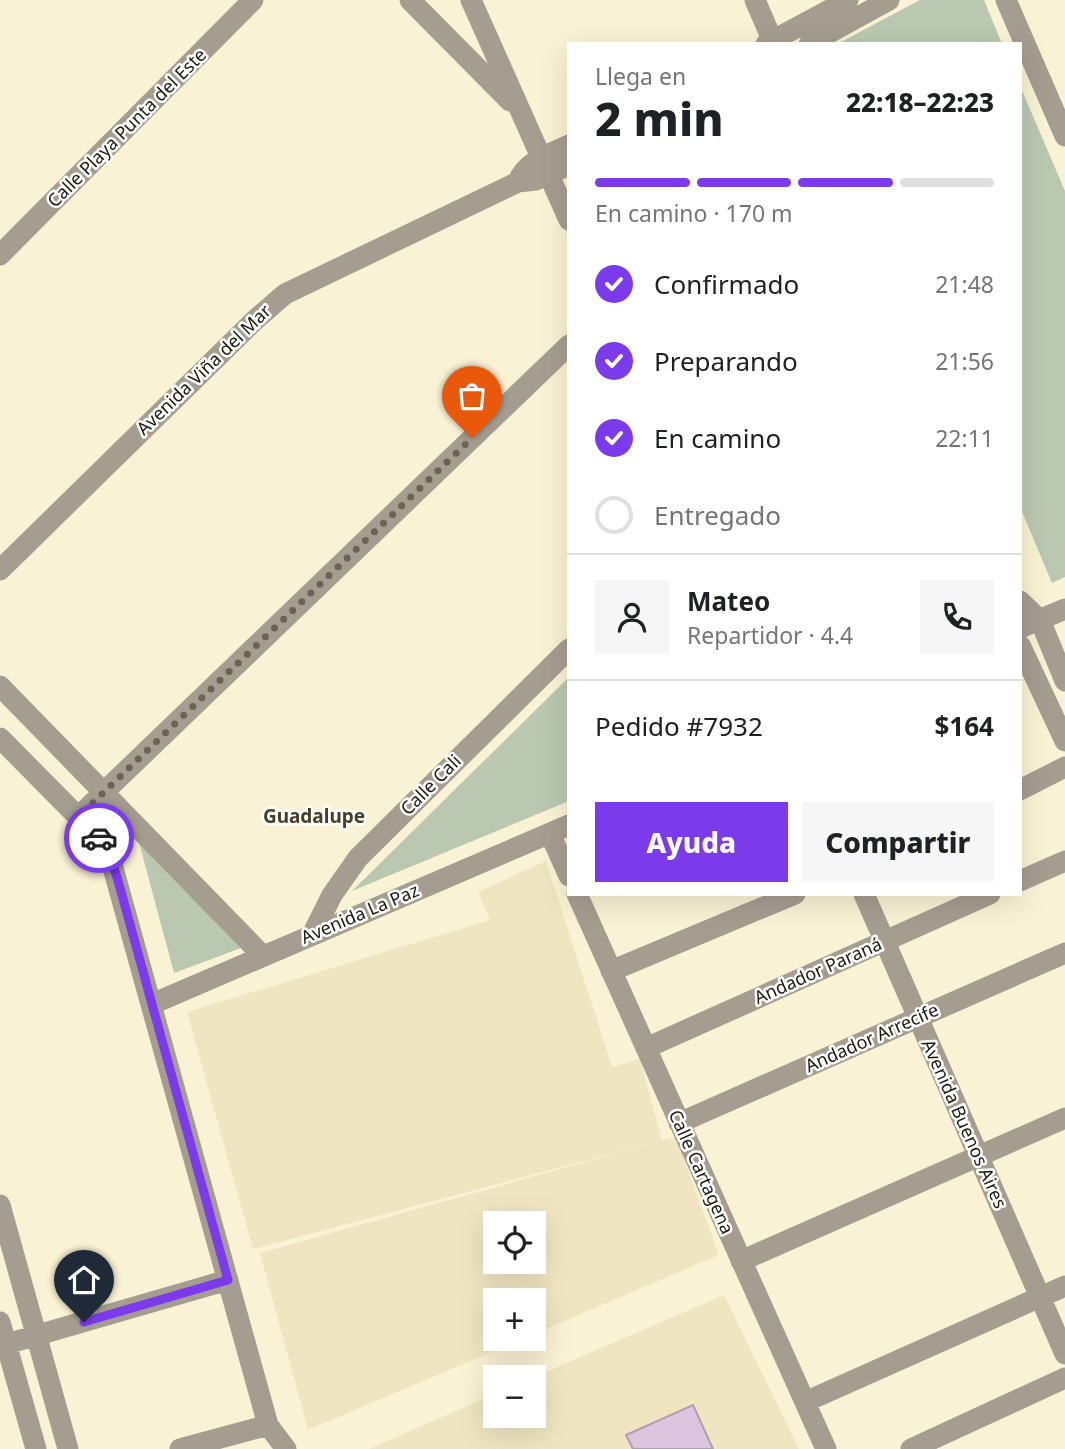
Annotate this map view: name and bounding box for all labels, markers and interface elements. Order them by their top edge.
street label: Calle Playa Punta del Este [42,43,211,212]
text: Llega en [595,60,686,92]
text: 22:18–22:23 [846,84,994,120]
text: 2 min [595,87,724,149]
text: En camino · 170 m [595,197,793,229]
icon: check [595,265,633,303]
text: Confirmado [654,266,799,302]
text: 21:48 [935,268,994,300]
street label: Avenida Viña del Mar [131,298,276,440]
icon: check [595,342,633,380]
text: Preparando [654,343,798,379]
text: 21:56 [935,345,994,377]
pin [442,366,502,438]
icon: bag [453,377,491,415]
icon: check [595,419,633,457]
text: En camino [654,420,781,456]
text: 22:11 [935,422,994,454]
text: Entregado [654,497,781,533]
button: person [595,580,669,654]
button: phone [920,580,994,654]
text: Mateo [687,583,770,619]
text: Repartidor · 4.4 [687,619,853,651]
text: Pedido #7932 [595,708,763,744]
text: $164 [935,708,994,744]
street label: Calle Cali [395,749,466,820]
button: Ayuda [595,802,788,882]
button: Compartir [802,802,994,882]
courier [64,803,134,873]
district label: Guadalupe [263,803,365,829]
icon: car [80,819,118,857]
street label: Avenida La Paz [297,877,422,949]
street label: Andador Paraná [750,931,885,1009]
street label: Andador Arrecife [801,997,942,1077]
street label: Avenida Buenos Aires [917,1035,1013,1212]
street label: Calle Cartagena [664,1106,740,1237]
map controls [483,1211,546,1428]
button: locate [483,1211,546,1274]
pin [54,1250,114,1322]
icon: home [65,1261,103,1299]
button: + [483,1288,546,1351]
button: − [483,1365,546,1428]

